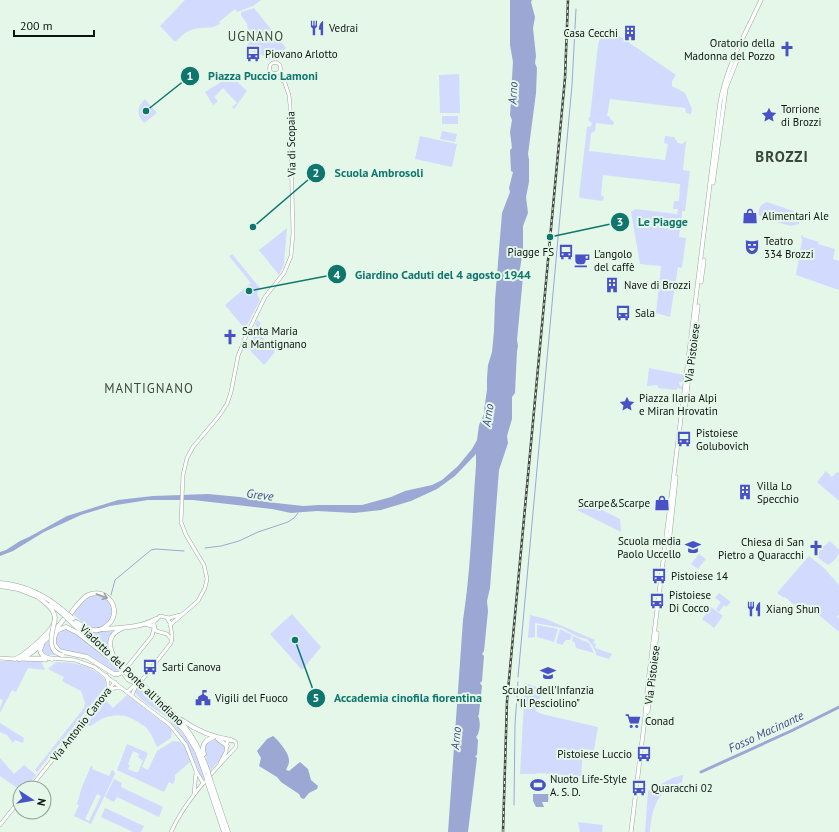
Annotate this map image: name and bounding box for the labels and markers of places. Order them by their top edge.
restaurant icon: Vedrai [308,19,326,37]
place label: Vedrai [328,21,358,35]
building icon: Casa Cecchi [621,24,639,42]
place label: Casa Cecchi [563,26,618,40]
place label: Oratorio della Madonna del Pozzo [684,36,775,63]
church icon: Oratorio della Madonna del Pozzo [778,40,796,58]
bus stop icon: Piovano Arlotto [244,45,262,63]
place label: Piovano Arlotto [265,47,338,61]
callout: Piazza Puccio Lamoni [180,64,326,88]
place label: Torrione di Brozzi [781,102,822,129]
place icon: Torrione di Brozzi [760,106,778,124]
callout: Scuola Ambrosoli [306,161,431,185]
shop icon: Alimentari Ale [741,207,759,225]
place label: Alimentari Ale [762,209,829,223]
callout: Le Piagge [610,210,696,234]
place label: Teatro 334 Brozzi [764,234,814,261]
theatre icon: Teatro 334 Brozzi [743,238,761,256]
bus stop icon: Piagge FS [557,243,575,261]
place label: Piagge FS [508,245,554,259]
place label: L’angolo del caffè [594,247,635,274]
cafe icon: L’angolo del caffè [573,251,591,269]
callout: Giardino Caduti del 4 agosto 1944 [327,262,539,286]
building icon: Nave di Brozzi [603,276,621,294]
place label: Nave di Brozzi [624,278,691,292]
bus stop icon: Sala [614,304,632,322]
place label: Sala [635,306,655,320]
place label: Santa Maria a Mantignano [242,324,307,351]
church icon: Santa Maria a Mantignano [221,328,239,346]
place label: Piazza Ilaria Alpi e Miran Hrovatin [639,391,718,418]
place icon: Piazza Ilaria Alpi e Miran Hrovatin [618,395,636,413]
place label: Pistoiese Golubovich [696,426,749,453]
bus stop icon: Pistoiese Golubovich [675,430,693,448]
place label: Villa Lo Specchio [756,479,799,506]
building icon: Villa Lo Specchio [736,483,754,501]
shop icon: Scarpe&Scarpe [653,494,671,512]
place label: Scarpe&Scarpe [578,496,650,510]
place label: Scuola media Paolo Uccello [617,534,681,561]
place label: Chiesa di San Pietro a Quaracchi [718,535,804,562]
school or university icon: Scuola media Paolo Uccello [684,538,702,556]
church icon: Chiesa di San Pietro a Quaracchi [807,539,825,557]
bus stop icon: Pistoiese 14 [650,567,668,585]
place label: Pistoiese 14 [671,569,728,583]
place label: Pistoiese Di Cocco [669,588,711,615]
bus stop icon: Pistoiese Di Cocco [648,592,666,610]
restaurant icon: Xiang Shun [745,600,763,618]
place label: Xiang Shun [766,602,820,616]
bus stop icon: Sarti Canova [141,658,159,676]
place label: Sarti Canova [162,660,221,674]
school or university icon: Scuola dell'Infanzia "Il Pesciolino" [539,664,557,682]
place label: Scuola dell'Infanzia "Il Pesciolino" [502,683,594,710]
callout: Accademia cinofila fiorentina [306,686,490,710]
public building icon: Vigili del Fuoco [194,689,212,707]
place label: Vigili del Fuoco [214,691,288,705]
supermarket icon: Conad [624,712,642,730]
place label: Conad [645,714,674,728]
bus stop icon: Pistoiese Luccio [635,745,653,763]
place label: Pistoiese Luccio [557,747,632,761]
place label: Nuoto Life-Style A. S. D. [550,772,627,799]
sports icon: Nuoto Life-Style A. S. D. [529,776,547,794]
bus stop icon: Quaracchi 02 [630,779,648,797]
place label: Quaracchi 02 [651,781,713,795]

